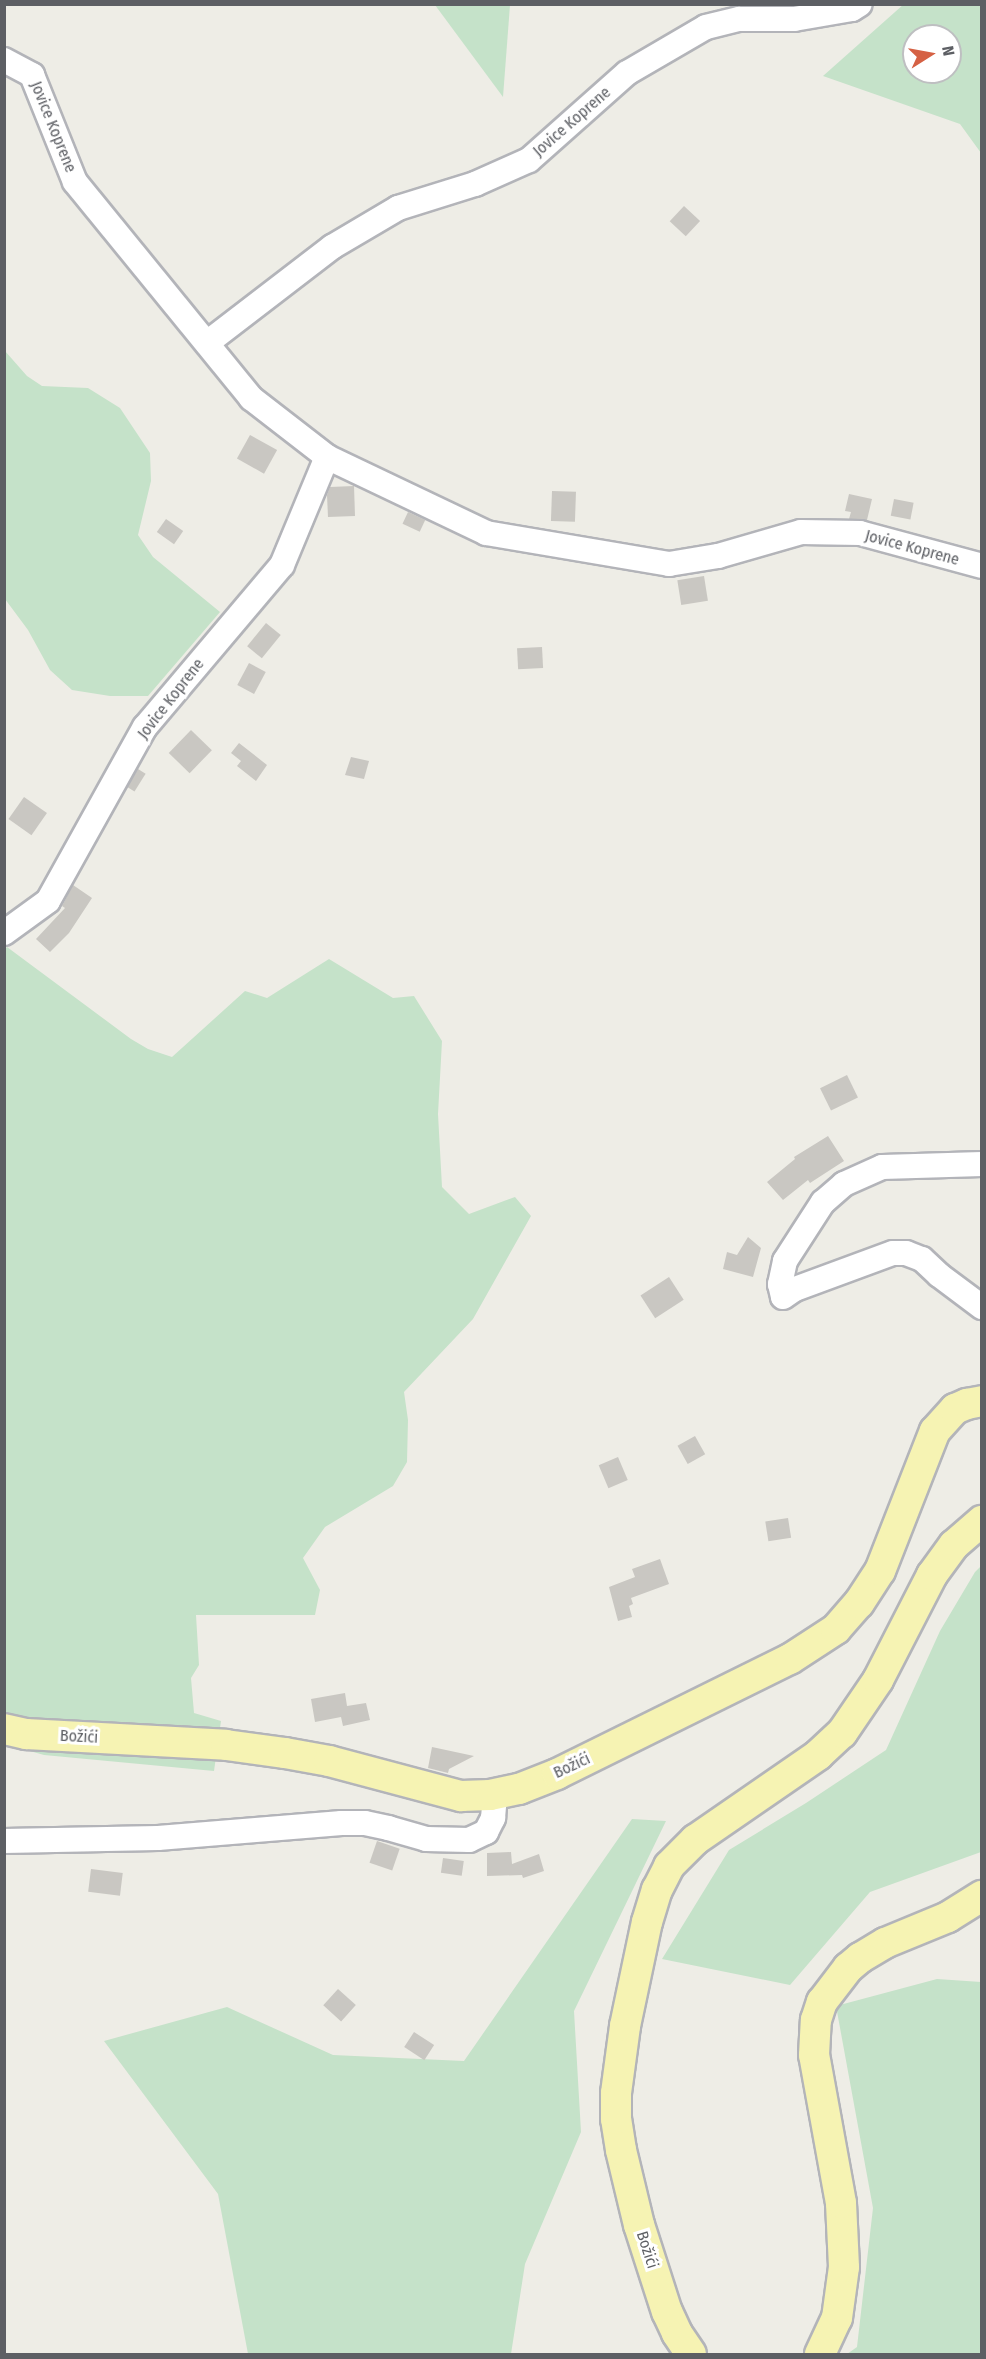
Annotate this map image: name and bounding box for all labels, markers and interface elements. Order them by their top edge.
north arrow [902,24,962,84]
text: N [938,44,958,57]
street label: Jovice Koprene [26,79,80,175]
street label: Jovice Koprene [529,83,615,161]
street label: Jovice Koprene [863,526,961,570]
street label: Jovice Koprene [134,655,208,743]
street label: Božići [59,1726,99,1748]
street label: Božići [551,1749,593,1783]
street label: Božići [632,2229,662,2271]

